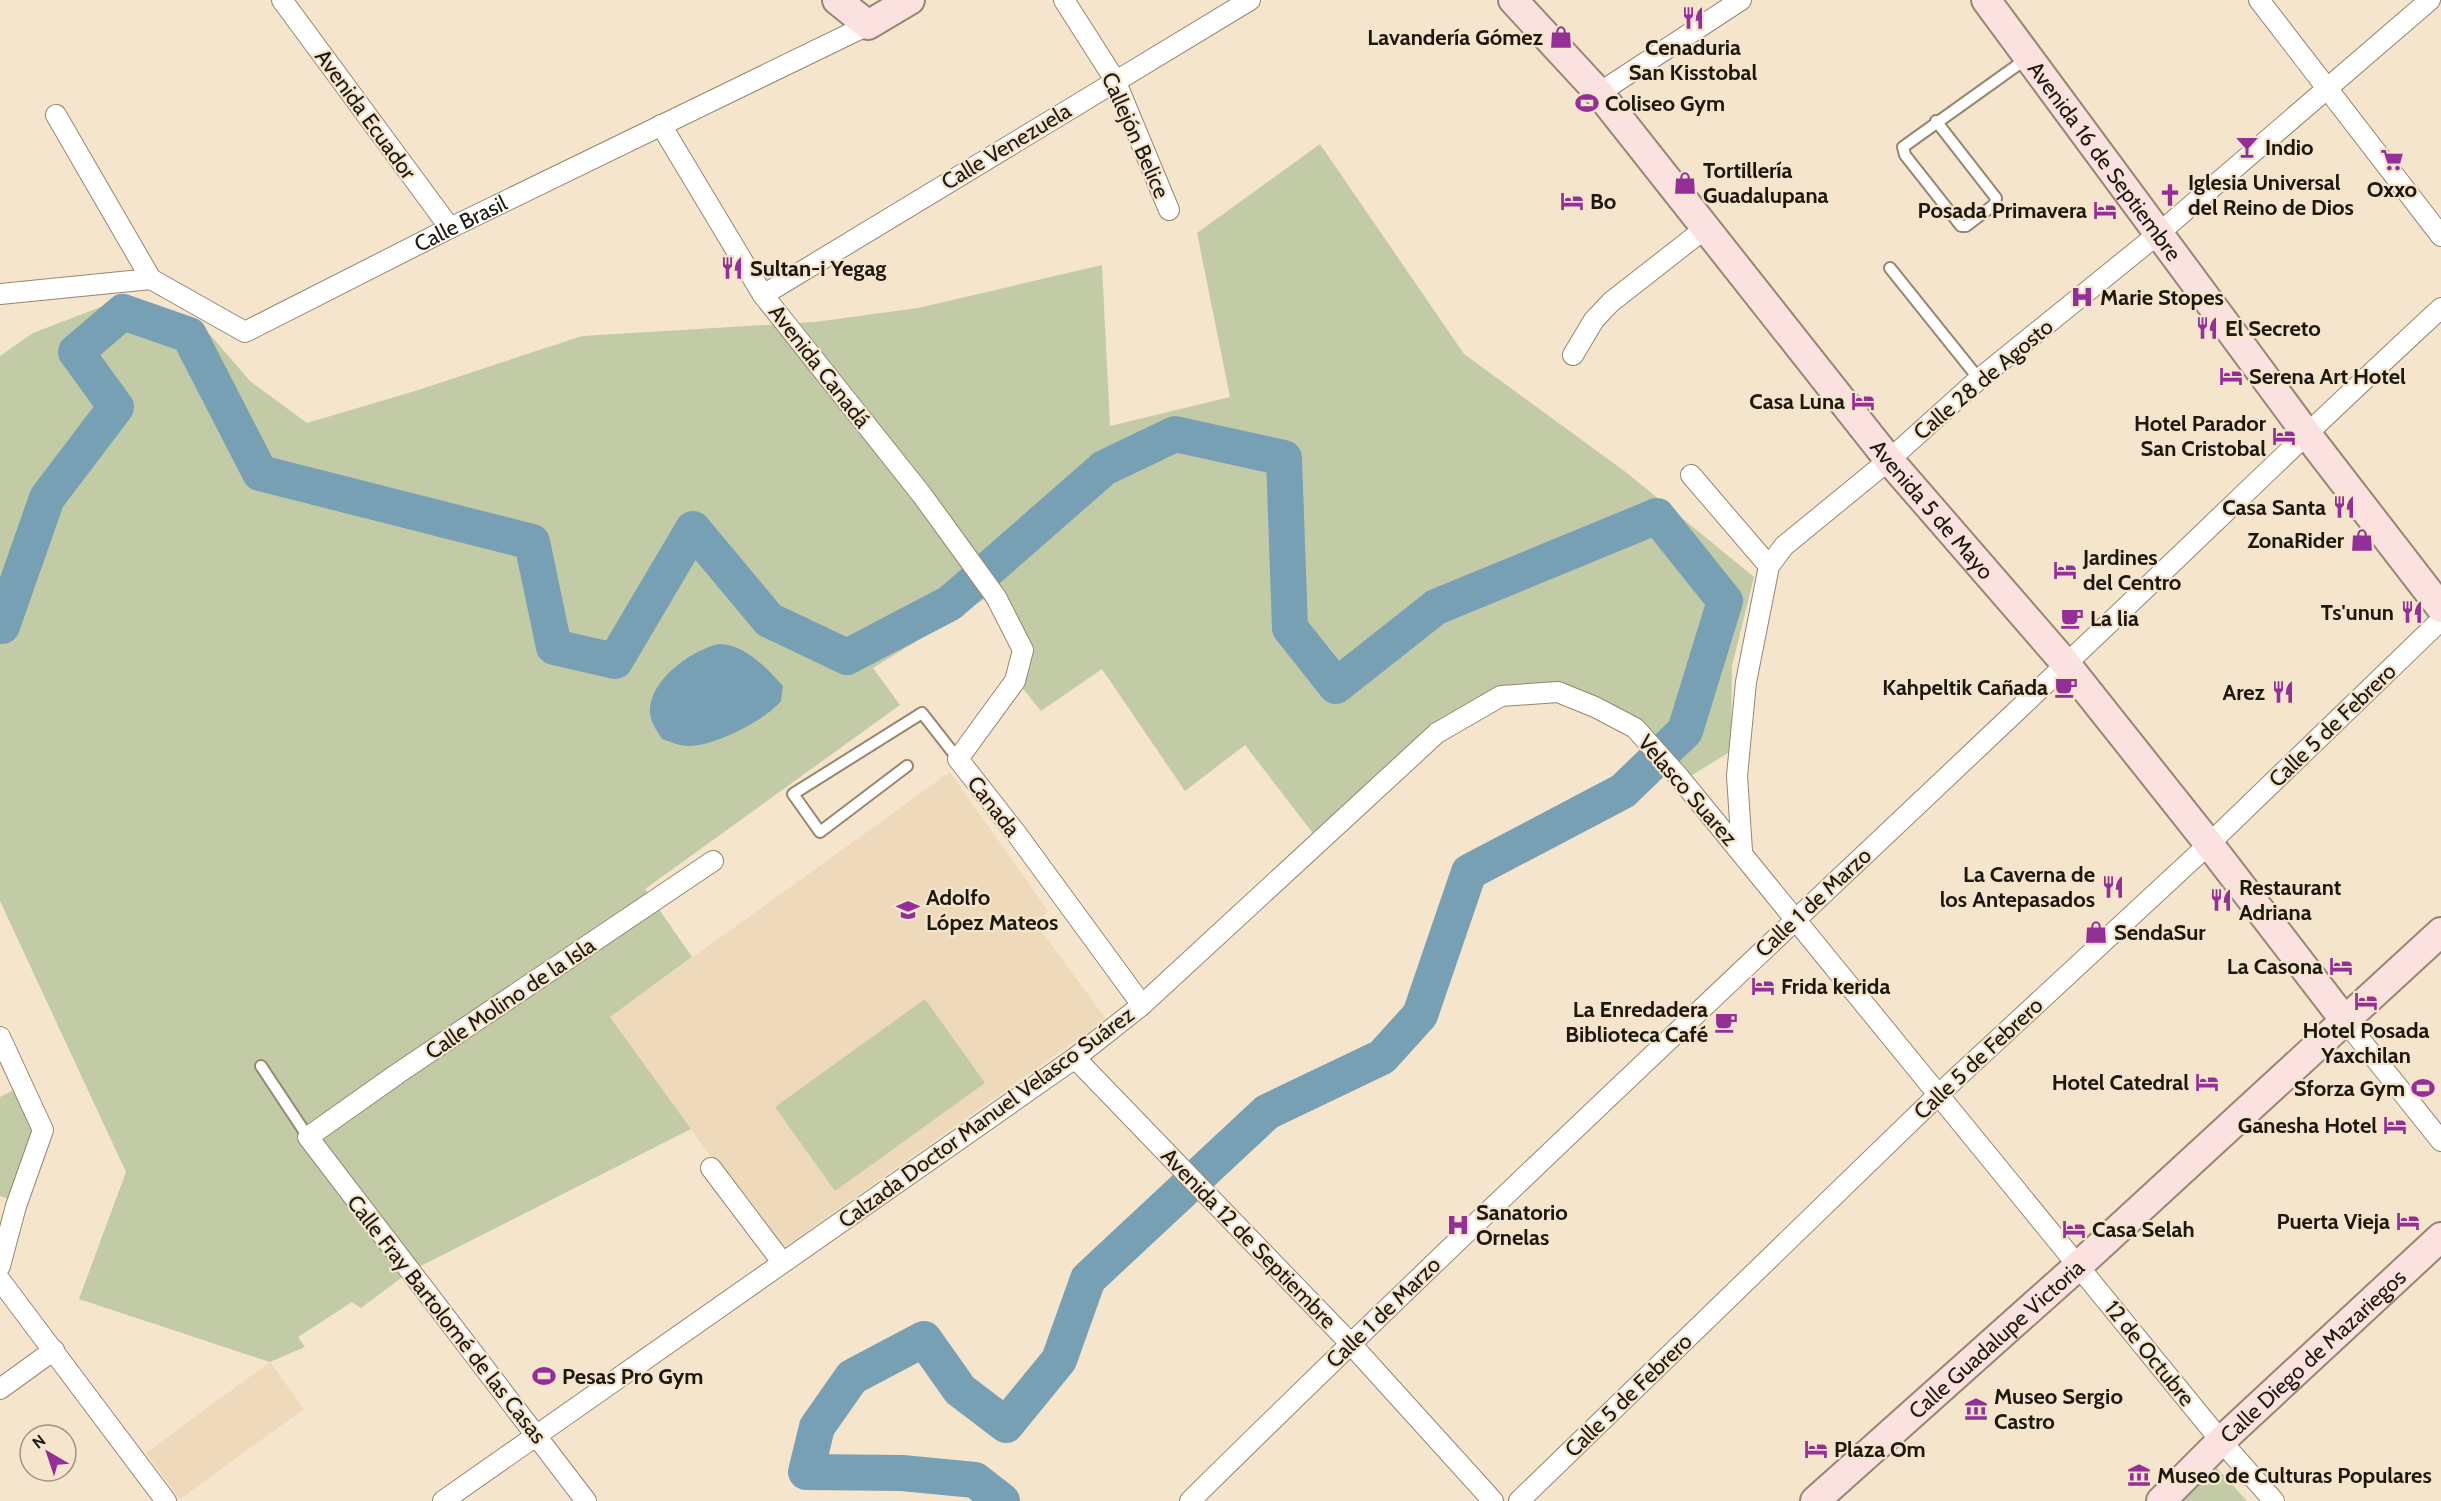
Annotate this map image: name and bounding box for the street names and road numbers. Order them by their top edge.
street label: Avenida Ecuador [309,44,422,185]
street label: Avenida 16 de Septiembre [2022,56,2187,266]
street label: Callejón Belice [1096,68,1175,202]
street label: Calle Venezuela [937,97,1076,196]
street label: Calle Brasil [410,189,512,258]
street label: Avenida Canadá [763,299,876,434]
street label: Calle 28 de Agosto [1908,313,2059,446]
street label: Avenida 5 de Mayo [1864,435,1999,585]
street label: Calle 5 de Febrero [2263,658,2402,793]
street label: Velasco Suarez [1632,729,1743,851]
street label: Canada [961,771,1026,842]
street label: Calle 1 de Marzo [1750,842,1877,963]
street label: Calle Molino de la Isla [420,931,601,1065]
street label: Calle 5 de Febrero [1908,992,2048,1125]
street label: Calzada Doctor Manuel Velasco Suárez [833,1001,1139,1234]
street label: Avenida 12 de Septiembre [1155,1142,1342,1334]
street label: Calle Fray Bartolomé de las Casas [341,1190,552,1449]
street label: Calle 1 de Marzo [1321,1251,1446,1374]
street label: Calle Guadalupe Victoria [1903,1254,2090,1425]
street label: Calle Diego de Mazariegos [2215,1264,2411,1449]
street label: 12 de Octubre [2099,1295,2200,1412]
street label: Calle 5 de Febrero [1559,1328,1698,1463]

